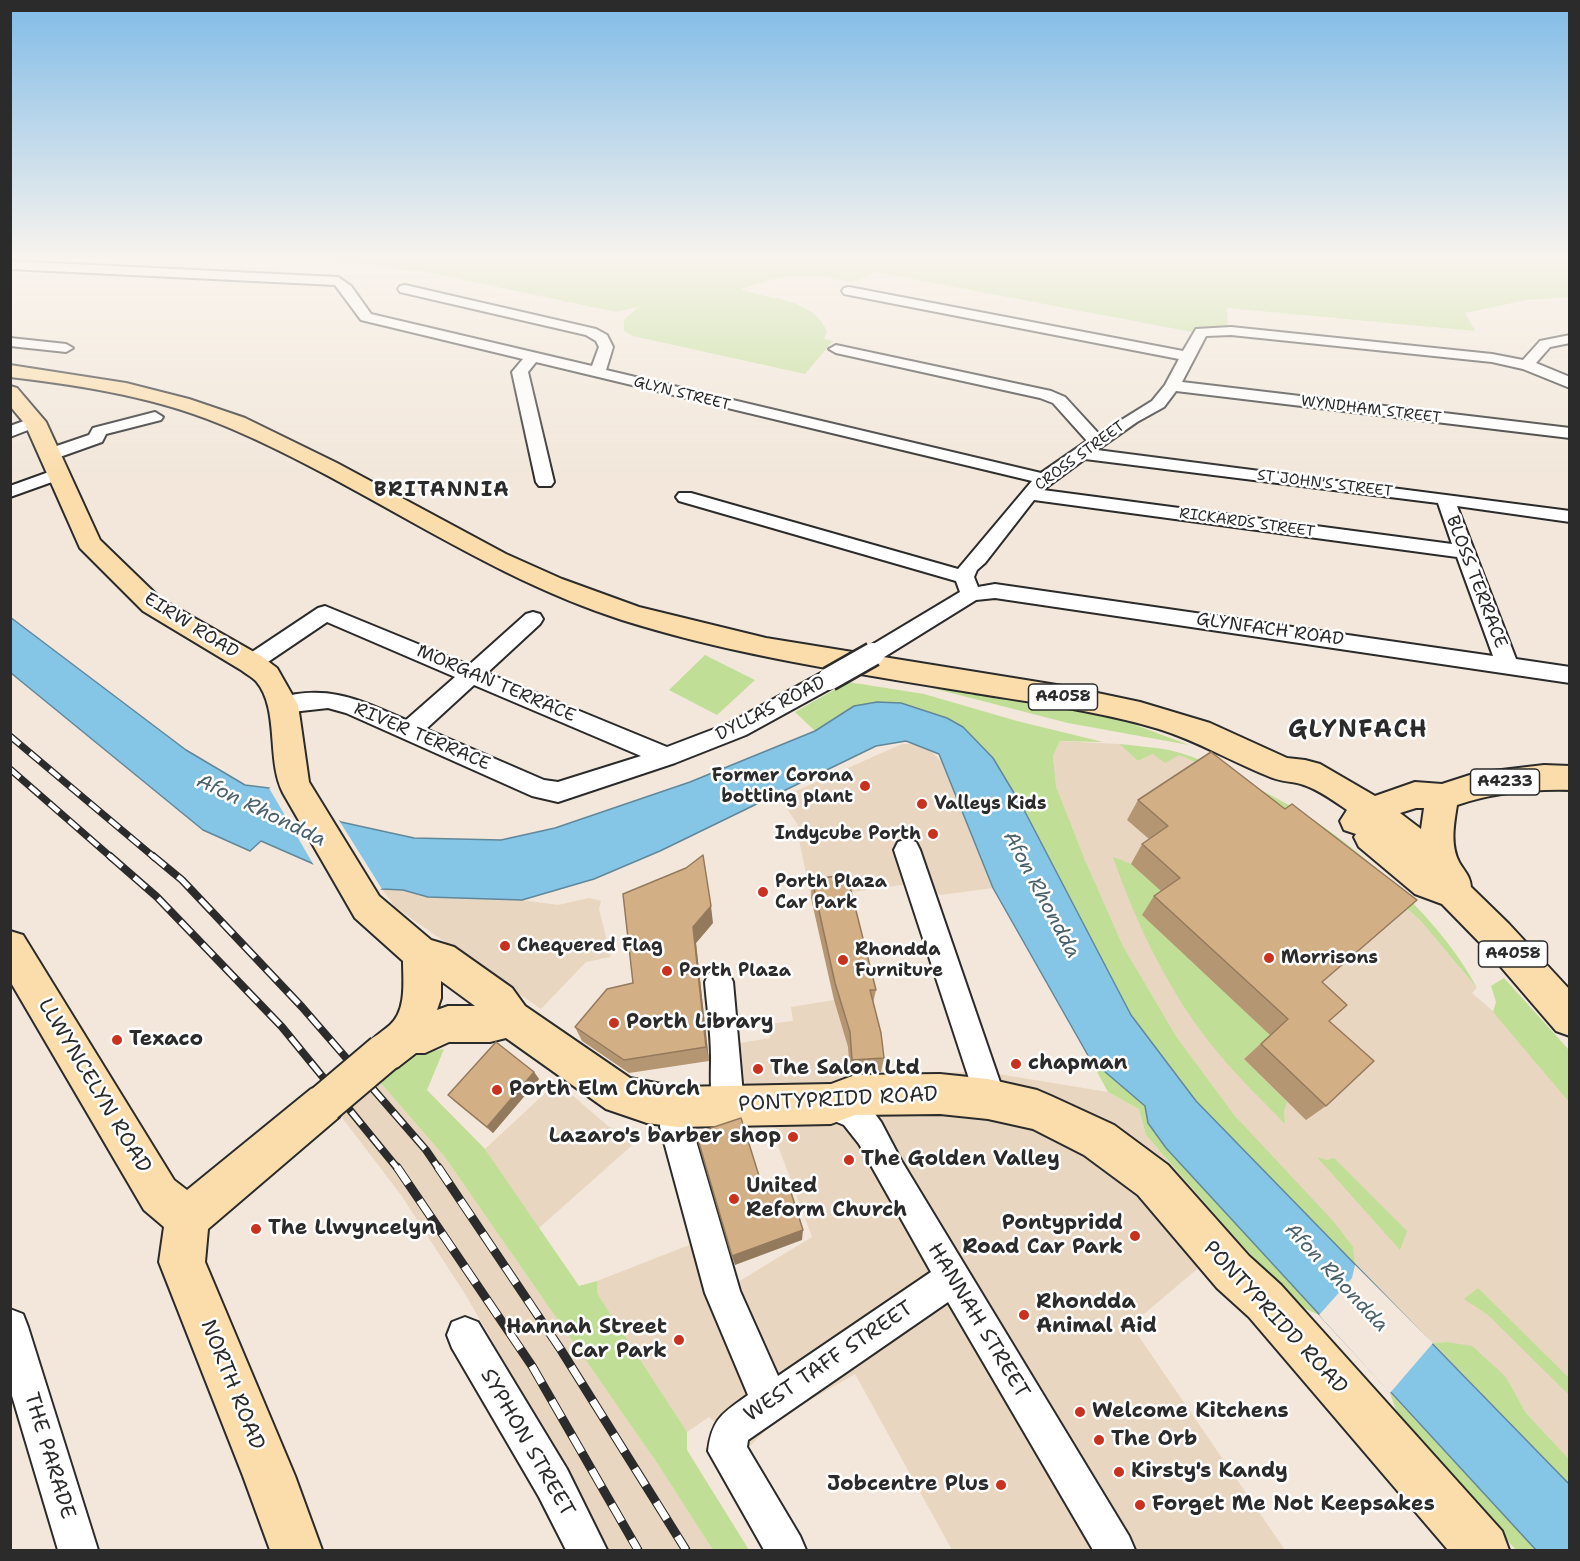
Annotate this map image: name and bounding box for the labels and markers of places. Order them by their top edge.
place label: Former Corona bottling plant [712,765,853,808]
marker: Former Corona bottling plant [858,779,872,793]
place label: Valleys Kids [934,793,1046,815]
marker: Valleys Kids [915,797,929,811]
place label: Indycube Porth [775,823,921,845]
marker: Indycube Porth [926,827,940,841]
place label: Porth Plaza Car Park [775,871,887,914]
marker: Porth Plaza Car Park [756,885,770,899]
place label: Chequered Flag [517,935,663,957]
marker: Chequered Flag [498,939,512,953]
place label: Rhondda Furniture [855,939,943,982]
place label: Morrisons [1281,947,1378,969]
marker: Morrisons [1262,951,1276,965]
marker: Rhondda Furniture [836,953,850,967]
place label: Porth Plaza [679,960,791,982]
marker: Porth Plaza [660,964,674,978]
place label: Porth Library [626,1010,774,1036]
marker: Porth Library [607,1016,621,1030]
place label: Texaco [129,1027,203,1053]
marker: Texaco [110,1033,124,1047]
place label: chapman [1028,1051,1127,1077]
place label: The Salon Ltd [770,1056,920,1082]
marker: chapman [1009,1057,1023,1071]
marker: The Salon Ltd [751,1062,765,1076]
place label: Porth Elm Church [509,1077,700,1103]
marker: Porth Elm Church [490,1083,504,1097]
place label: Lazaro's barber shop [549,1124,781,1150]
marker: Lazaro's barber shop [786,1130,800,1144]
place label: The Golden Valley [861,1147,1060,1173]
marker: The Golden Valley [842,1153,856,1167]
place label: United Reform Church [746,1174,907,1224]
marker: United Reform Church [727,1192,741,1206]
place label: Pontypridd Road Car Park [962,1211,1123,1261]
place label: The Llwyncelyn [268,1216,435,1242]
marker: The Llwyncelyn [249,1222,263,1236]
marker: Pontypridd Road Car Park [1128,1229,1142,1243]
place label: Rhondda Animal Aid [1036,1290,1157,1340]
marker: Rhondda Animal Aid [1017,1308,1031,1322]
place label: Hannah Street Car Park [506,1315,667,1365]
marker: Hannah Street Car Park [672,1333,686,1347]
place label: Welcome Kitchens [1092,1399,1288,1425]
marker: Welcome Kitchens [1073,1405,1087,1419]
place label: The Orb [1111,1427,1197,1453]
marker: The Orb [1092,1433,1106,1447]
place label: Kirsty's Kandy [1131,1459,1288,1485]
marker: Kirsty's Kandy [1112,1465,1126,1479]
place label: Jobcentre Plus [827,1472,989,1498]
marker: Jobcentre Plus [994,1478,1008,1492]
place label: Forget Me Not Keepsakes [1152,1492,1435,1518]
marker: Forget Me Not Keepsakes [1133,1498,1147,1512]

